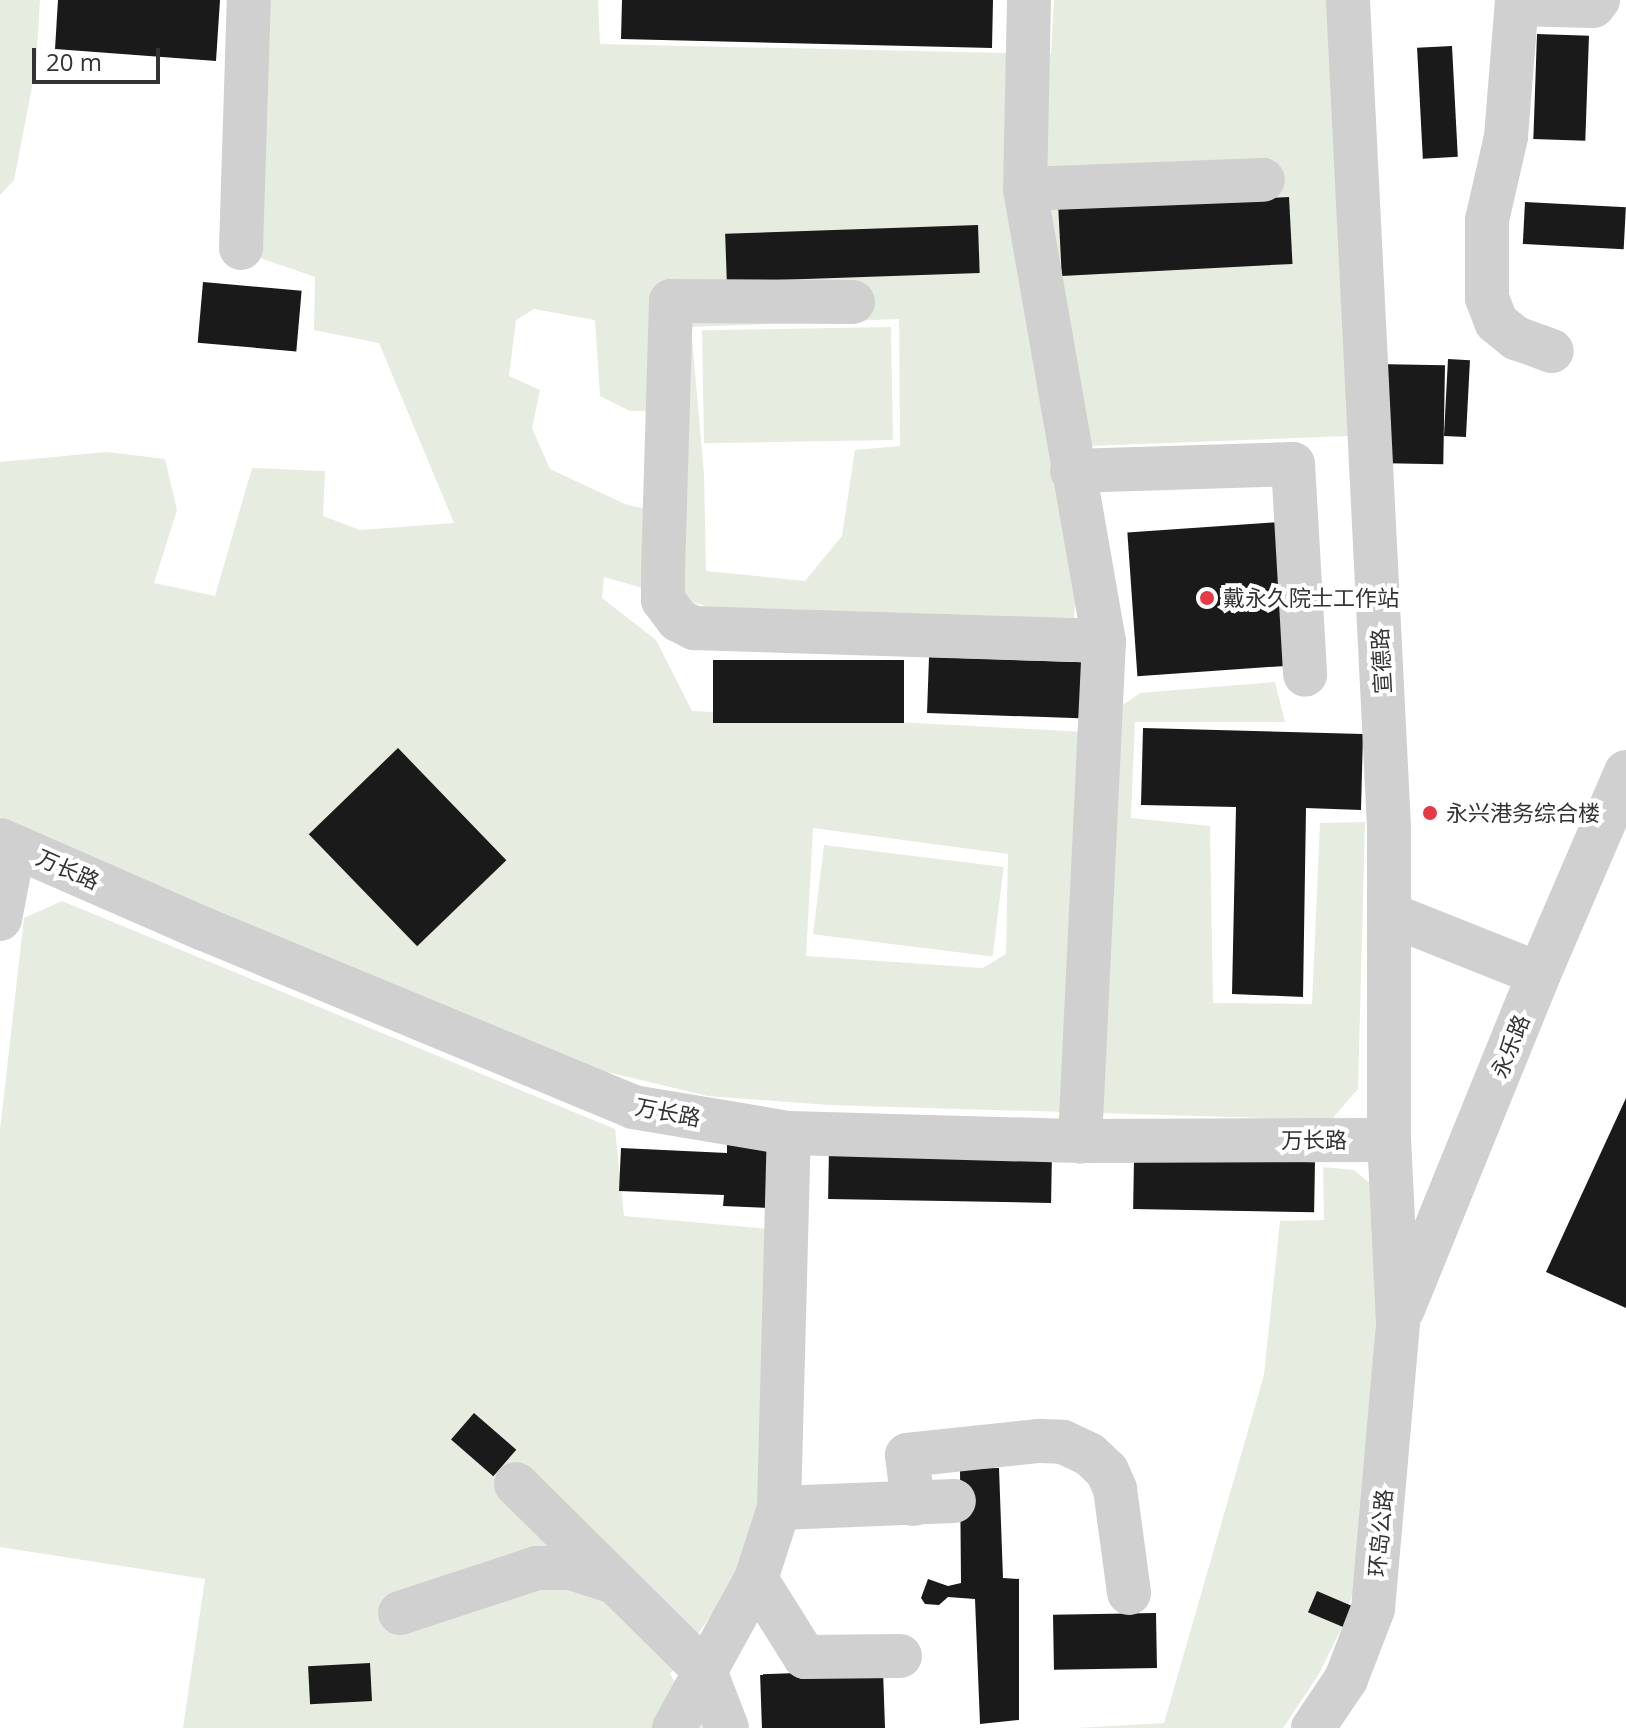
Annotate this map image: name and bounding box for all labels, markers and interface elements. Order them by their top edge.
scale bar [36,32,164,82]
text: 20 m [46,45,102,78]
place label: 戴永久院士工作站 [1223,585,1399,611]
marker: 戴永久院士工作站 [1198,589,1216,607]
street label: 宣德路 [1366,627,1396,695]
place label: 永兴港务综合楼 [1446,800,1600,826]
marker: 永兴港务综合楼 [1421,804,1439,822]
street label: 万长路 [32,844,104,894]
street label: 永乐路 [1485,1010,1535,1082]
street label: 万长路 [633,1093,703,1131]
street label: 万长路 [1281,1127,1347,1153]
street label: 环岛公路 [1363,1488,1397,1578]

